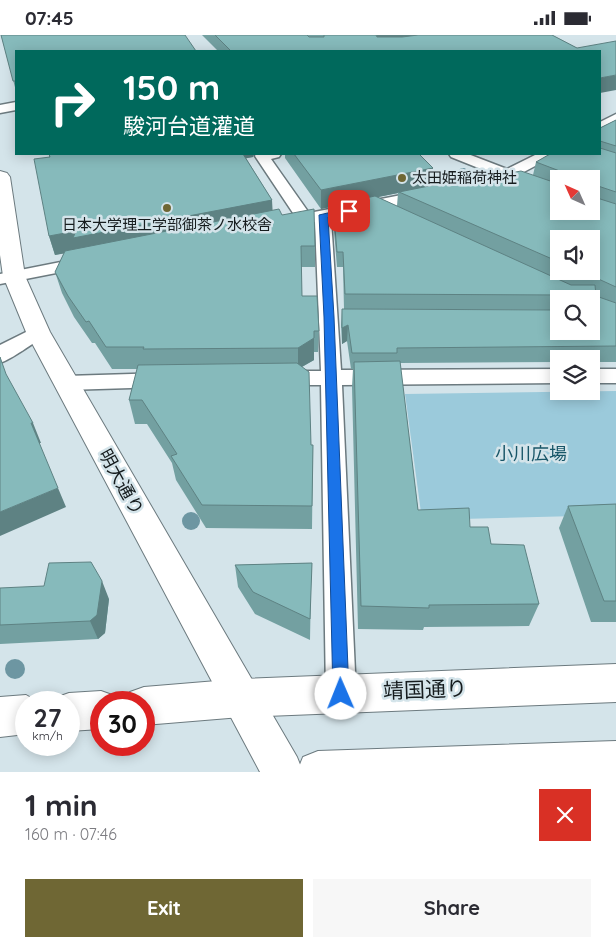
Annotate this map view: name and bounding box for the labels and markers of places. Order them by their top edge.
place label: 太田姫稲荷神社 [412,168,517,187]
marker: 太田姫稲荷神社 [396,172,408,184]
pin [328,190,370,232]
marker: 日本大学理工学部御茶ノ水校舎 [161,202,173,214]
place label: 日本大学理工学部御茶ノ水校舎 [62,215,272,234]

